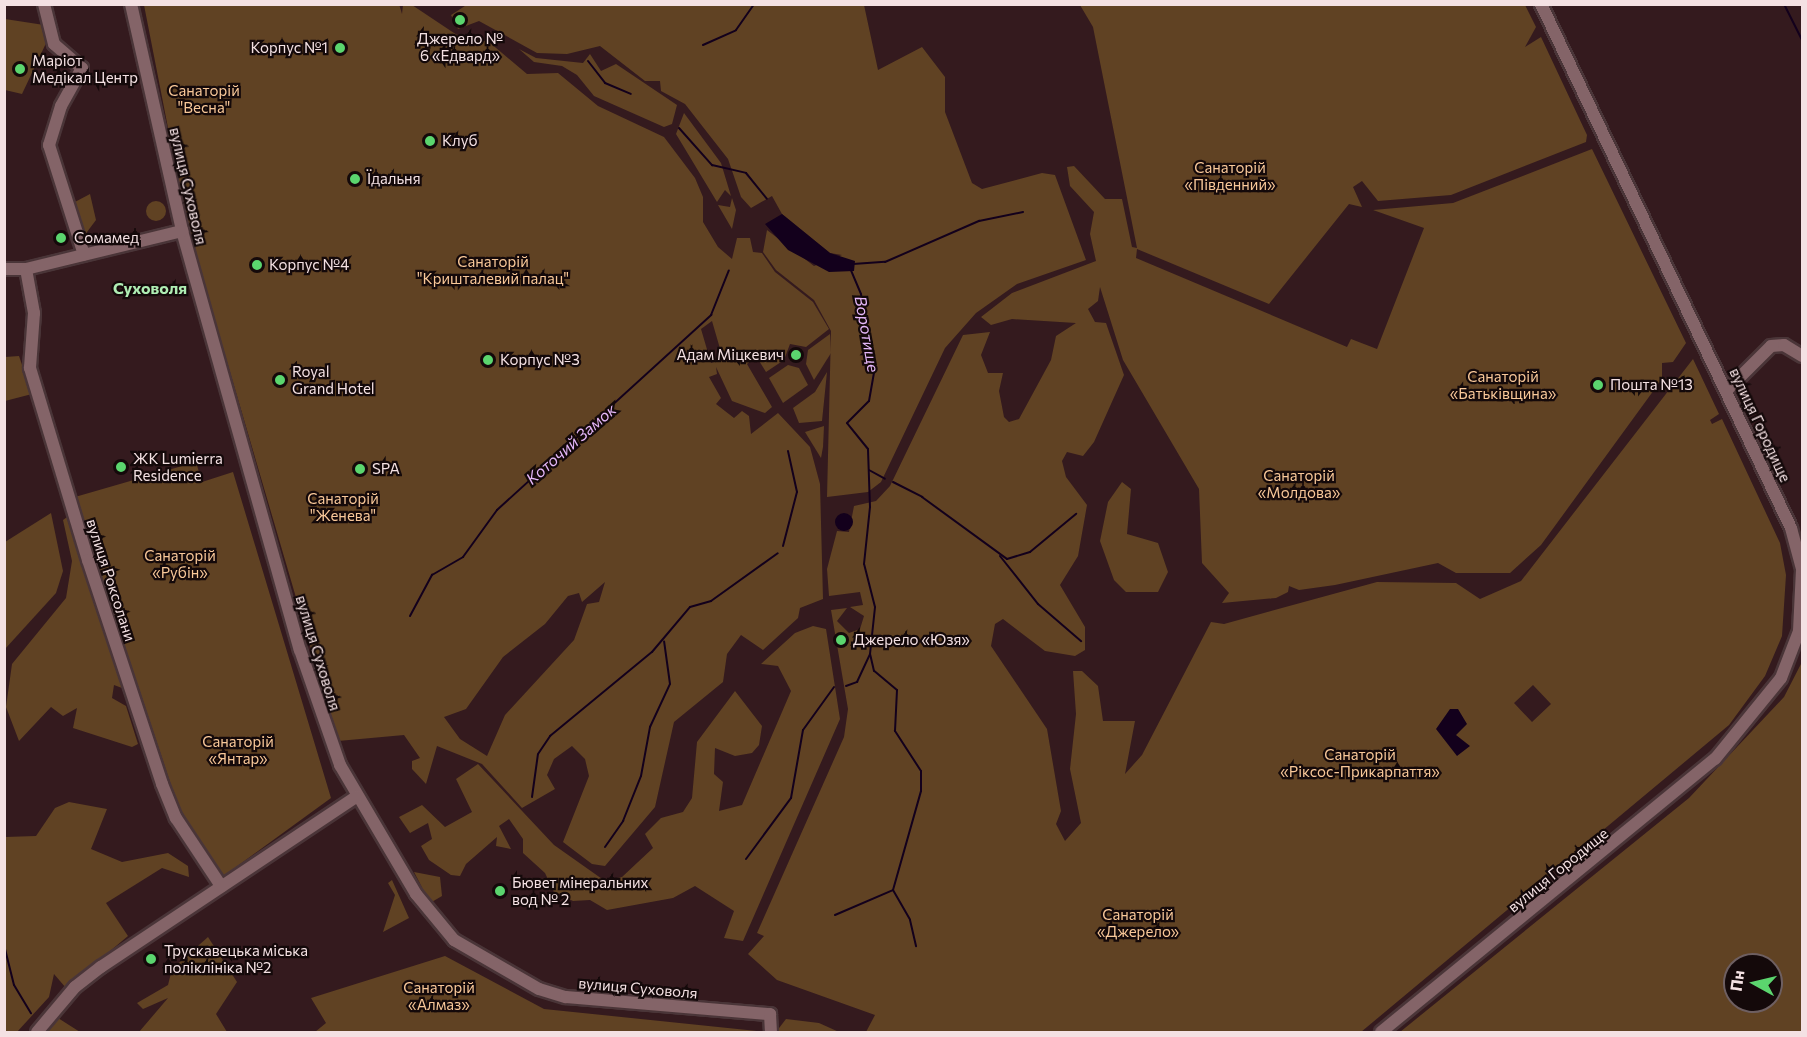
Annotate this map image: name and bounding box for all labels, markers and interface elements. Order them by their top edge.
marker: Джерело № 6 «Едвард» [453,13,467,27]
place label: Джерело № 6 «Едвард» [417,29,503,64]
place label: Корпус №1 [250,39,328,57]
marker: Корпус №1 [333,41,347,55]
place label: Маріот Медікал Центр [32,51,138,86]
marker: Маріот Медікал Центр [13,62,27,76]
park label: Санаторій "Весна" [168,81,240,116]
street label: вулиця Суховоля [166,126,210,246]
place label: Клуб [442,132,478,150]
marker: Клуб [423,134,437,148]
park label: Санаторій «Південний» [1184,158,1276,193]
place label: Їдальня [367,170,421,188]
marker: Їдальня [348,172,362,186]
marker: Сомамед [52,229,70,247]
place label: Сомамед [74,229,139,247]
park label: Санаторій "Кришталевий палац" [417,252,569,287]
place label: Корпус №4 [269,256,349,274]
marker: Корпус №4 [250,258,264,272]
district label: Суховоля [113,278,187,298]
water label: Воротище [851,294,883,374]
place label: Адам Міцкевич [676,346,784,364]
marker: Адам Міцкевич [789,348,803,362]
place label: Корпус №3 [500,351,580,369]
marker: Корпус №3 [481,353,495,367]
place label: Royal Grand Hotel [292,362,375,397]
street label: вулиця Городище [1726,365,1794,485]
park label: Санаторій «Батьківщина» [1450,367,1556,402]
marker: Royal Grand Hotel [273,373,287,387]
place label: Пошта №13 [1610,376,1693,394]
marker: Пошта №13 [1591,378,1605,392]
water label: Коточий Замок [522,400,620,488]
place label: ЖК Lumierra Residence [133,449,223,484]
marker: ЖК Lumierra Residence [114,460,128,474]
place label: SPA [372,460,400,478]
marker: SPA [353,462,367,476]
park label: Санаторій «Молдова» [1258,466,1340,501]
park label: Санаторій "Женева" [307,489,379,524]
street label: вулиця Роксолани [83,517,139,643]
park label: Санаторій «Рубін» [144,546,216,581]
street label: вулиця Суховоля [292,593,344,713]
place label: Джерело «Юзя» [853,631,970,649]
marker: Джерело «Юзя» [834,633,848,647]
park label: Санаторій «Янтар» [202,732,274,767]
park label: Санаторій «Ріксос-Прикарпаття» [1280,745,1440,780]
street label: вулиця Городище [1504,824,1612,916]
place label: Бювет мінеральних вод № 2 [512,873,649,908]
marker: Бювет мінеральних вод № 2 [493,884,507,898]
park label: Санаторій «Джерело» [1097,905,1179,940]
place label: Трускавецька міська поліклініка №2 [164,941,308,976]
marker: Трускавецька міська поліклініка №2 [142,950,160,968]
north arrow [1723,953,1783,1013]
text: Пн [1726,969,1748,993]
street label: вулиця Суховоля [578,974,698,1002]
park label: Санаторій «Алмаз» [403,978,475,1013]

